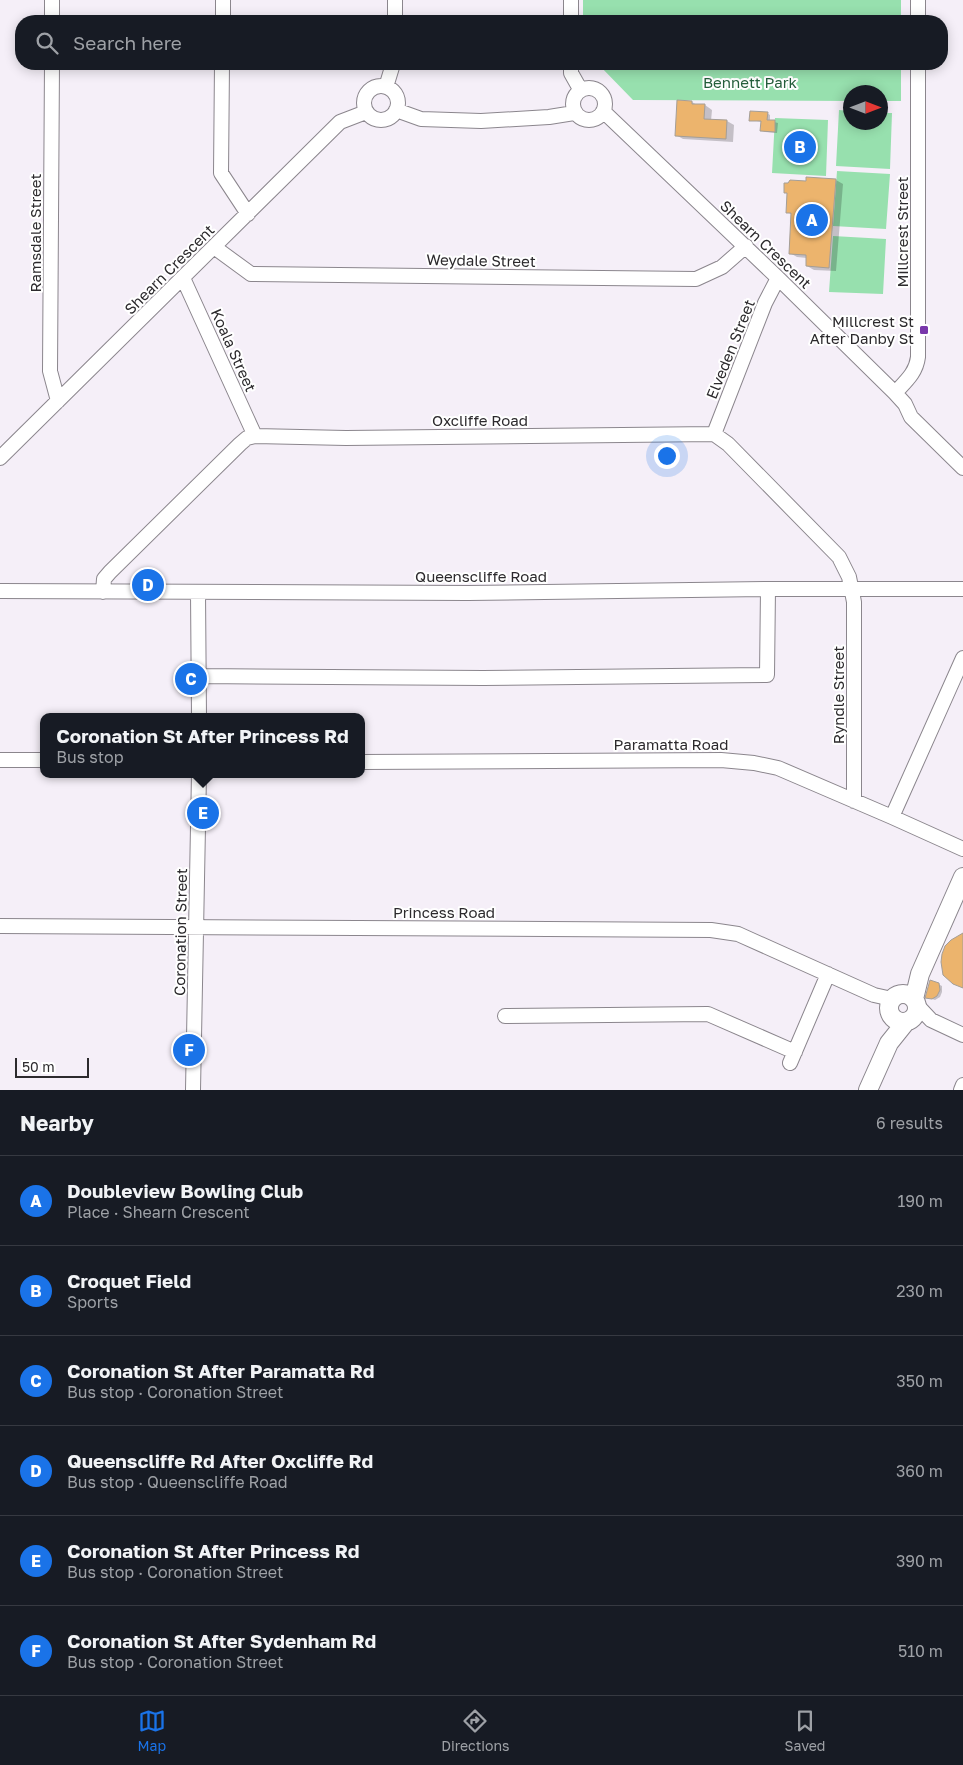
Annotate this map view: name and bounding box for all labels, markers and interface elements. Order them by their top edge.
search box [15,15,948,70]
icon: search [33,29,61,57]
text: Search here [73,31,182,54]
park label: Bennett Park [703,73,798,91]
north arrow [843,85,888,130]
pin: B [784,128,816,166]
street label: Ramsdale Street [26,174,44,292]
street label: Millcrest Street [893,176,911,288]
street label: Shearn Crescent [717,196,815,292]
pin: A [796,201,828,239]
street label: Shearn Crescent [120,220,218,318]
street label: Weydale Street [426,250,536,270]
street label: Elveden Street [702,297,758,401]
street label: Koala Street [208,306,260,394]
place label: Millcrest St After Danby St [810,312,914,347]
marker: Millcrest St After Danby St [918,324,930,336]
street label: Oxcliffe Road [432,411,528,429]
your location [654,443,680,469]
pin: D [132,566,164,604]
street label: Queenscliffe Road [415,567,547,585]
street label: Ryndle Street [829,646,847,744]
pin: C [175,660,207,698]
popup [40,713,365,778]
text: Coronation St After Princess Rd [56,724,349,747]
street label: Paramatta Road [614,735,728,753]
text: Bus stop [56,747,124,767]
pin: E [187,794,219,832]
street label: Coronation Street [170,868,190,996]
street label: Princess Road [393,903,495,921]
pin: F [173,1031,205,1069]
scale bar [15,1055,89,1078]
text: 50 m [22,1058,55,1075]
text: Nearby [20,1110,94,1136]
text: 6 results [876,1113,943,1133]
text: Doubleview Bowling Club [67,1179,303,1202]
text: A [30,1191,42,1211]
text: 190 m [897,1191,943,1211]
text: Place · Shearn Crescent [67,1202,250,1222]
text: Croquet Field [67,1269,191,1292]
text: B [30,1281,42,1301]
text: 230 m [896,1281,943,1301]
text: Sports [67,1292,118,1312]
text: Coronation St After Paramatta Rd [67,1359,374,1382]
text: C [30,1371,42,1391]
text: 350 m [896,1371,943,1391]
text: Bus stop · Coronation Street [67,1382,283,1402]
text: Queenscliffe Rd After Oxcliffe Rd [67,1449,373,1472]
text: D [30,1461,42,1481]
text: 360 m [896,1461,943,1481]
text: Bus stop · Queenscliffe Road [67,1472,288,1492]
text: Coronation St After Princess Rd [67,1539,359,1562]
text: E [31,1551,41,1571]
text: 390 m [896,1551,943,1571]
text: Bus stop · Coronation Street [67,1562,283,1582]
text: Coronation St After Sydenham Rd [67,1629,376,1652]
text: F [31,1641,41,1661]
text: 510 m [898,1641,943,1661]
text: Bus stop · Coronation Street [67,1652,283,1672]
tab: Map [138,1707,166,1754]
tab: Directions [441,1707,510,1754]
tab: Saved [785,1707,825,1754]

